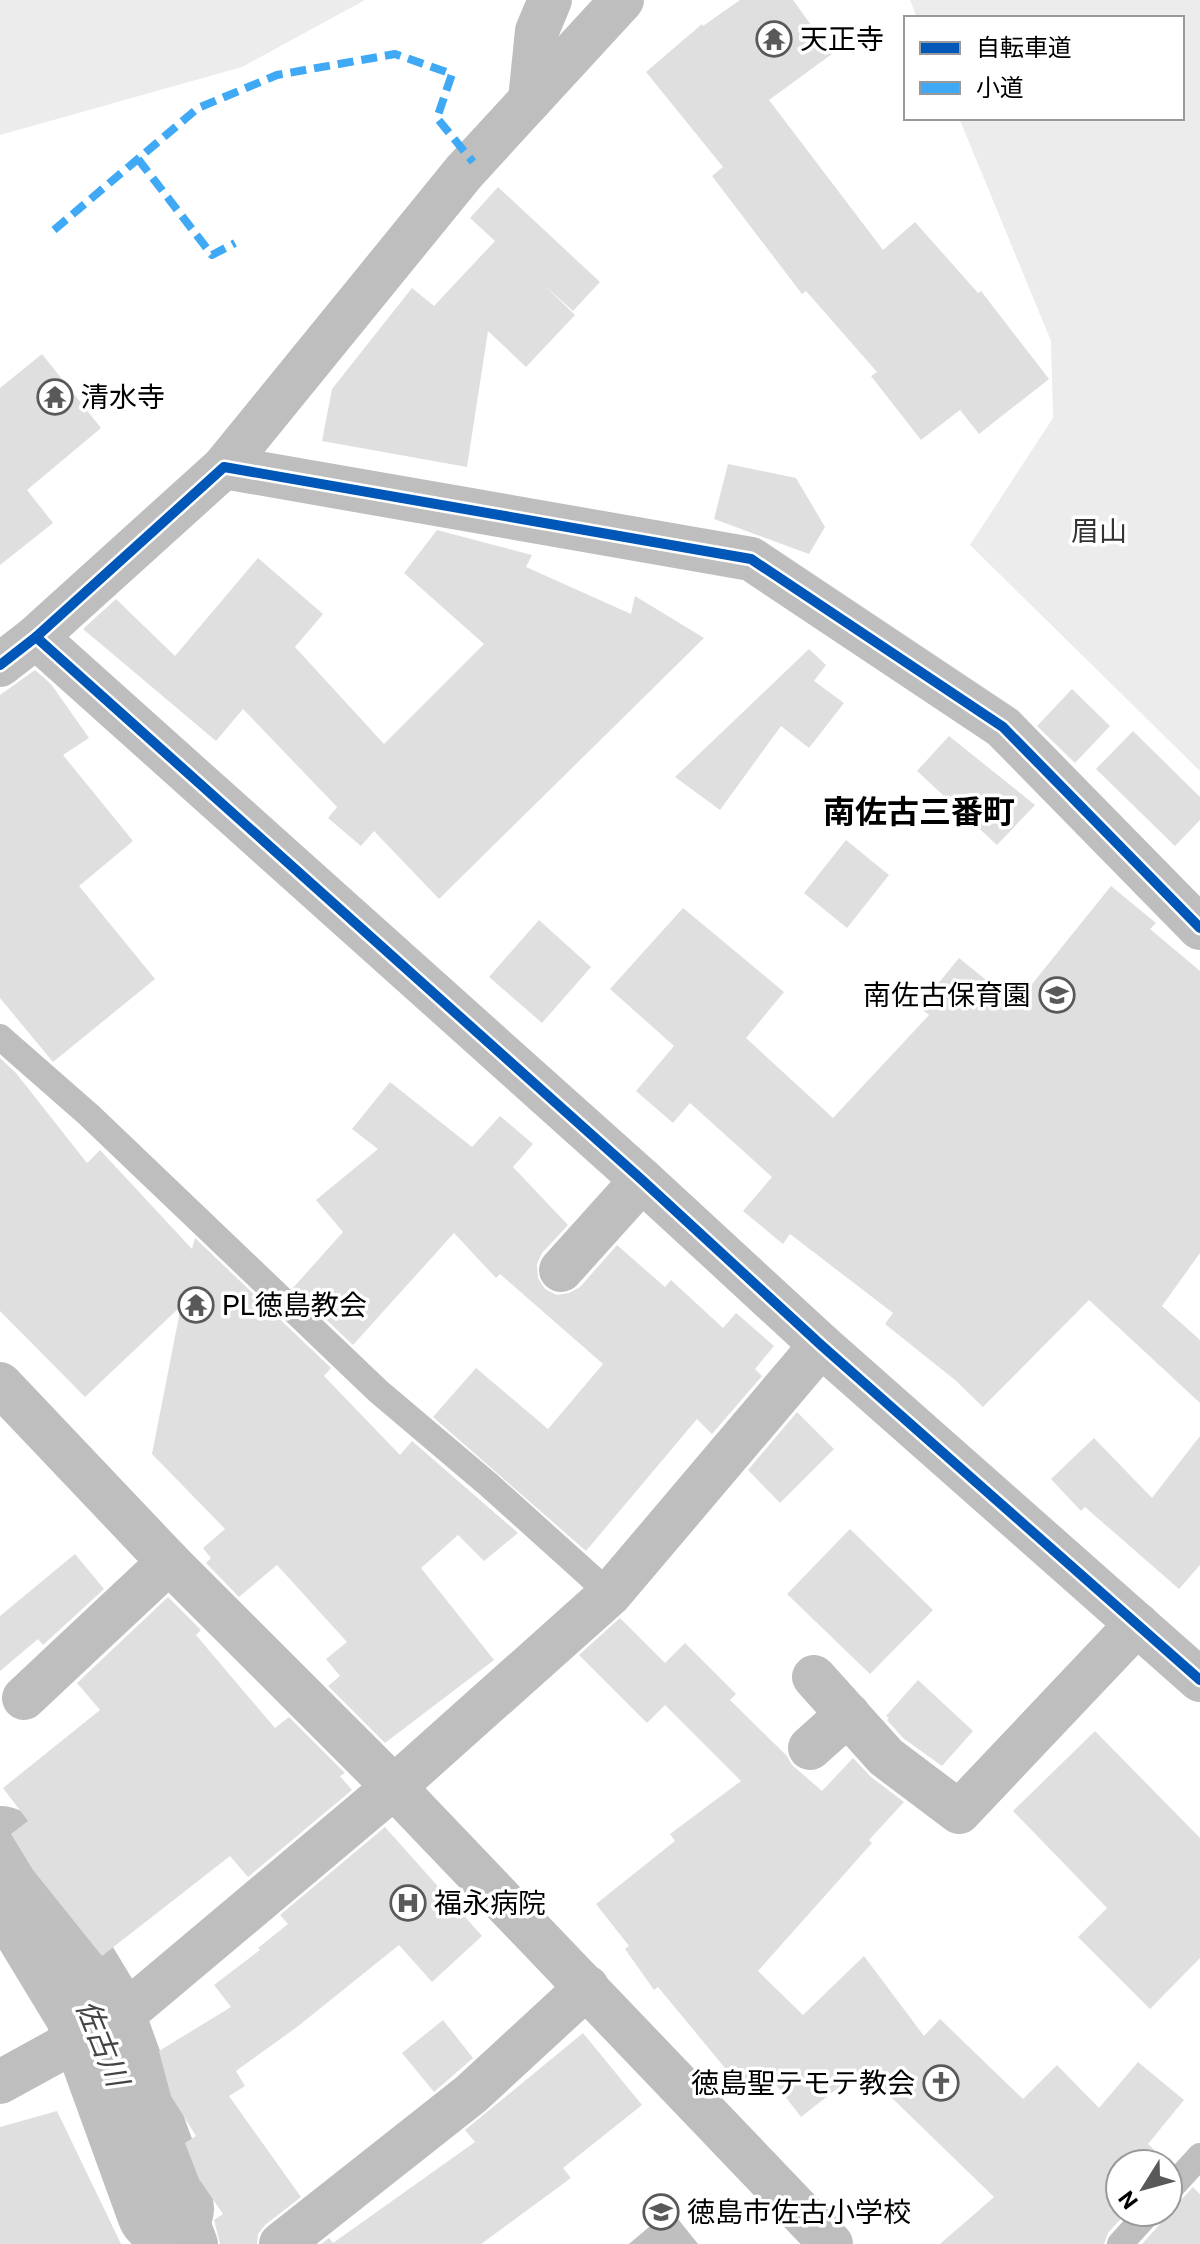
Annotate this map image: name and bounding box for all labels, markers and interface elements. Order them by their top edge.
legend [904,16,1184,120]
temple icon: 天正寺 [755,20,793,58]
place label: 天正寺 [800,23,884,56]
text: 自転車道 [976,34,1072,62]
text: 小道 [976,74,1024,102]
temple icon: 清水寺 [36,378,74,416]
place label: 清水寺 [81,381,165,414]
park label: 眉山 [1071,515,1127,548]
district label: 南佐古三番町 [823,793,1015,831]
school or university icon: 南佐古保育園 [1038,976,1076,1014]
place label: 南佐古保育園 [863,979,1031,1012]
temple icon: PL徳島教会 [177,1286,215,1324]
place label: PL徳島教会 [222,1289,367,1322]
hospital icon: 福永病院 [389,1884,427,1922]
place label: 福永病院 [434,1887,546,1920]
water label: 佐古川 [69,1995,137,2094]
church icon: 徳島聖テモテ教会 [922,2064,960,2102]
place label: 徳島聖テモテ教会 [691,2067,915,2100]
north arrow [1104,2148,1184,2228]
text: N [1114,2186,1143,2213]
school or university icon: 徳島市佐古小学校 [642,2193,680,2231]
place label: 徳島市佐古小学校 [687,2196,911,2229]

